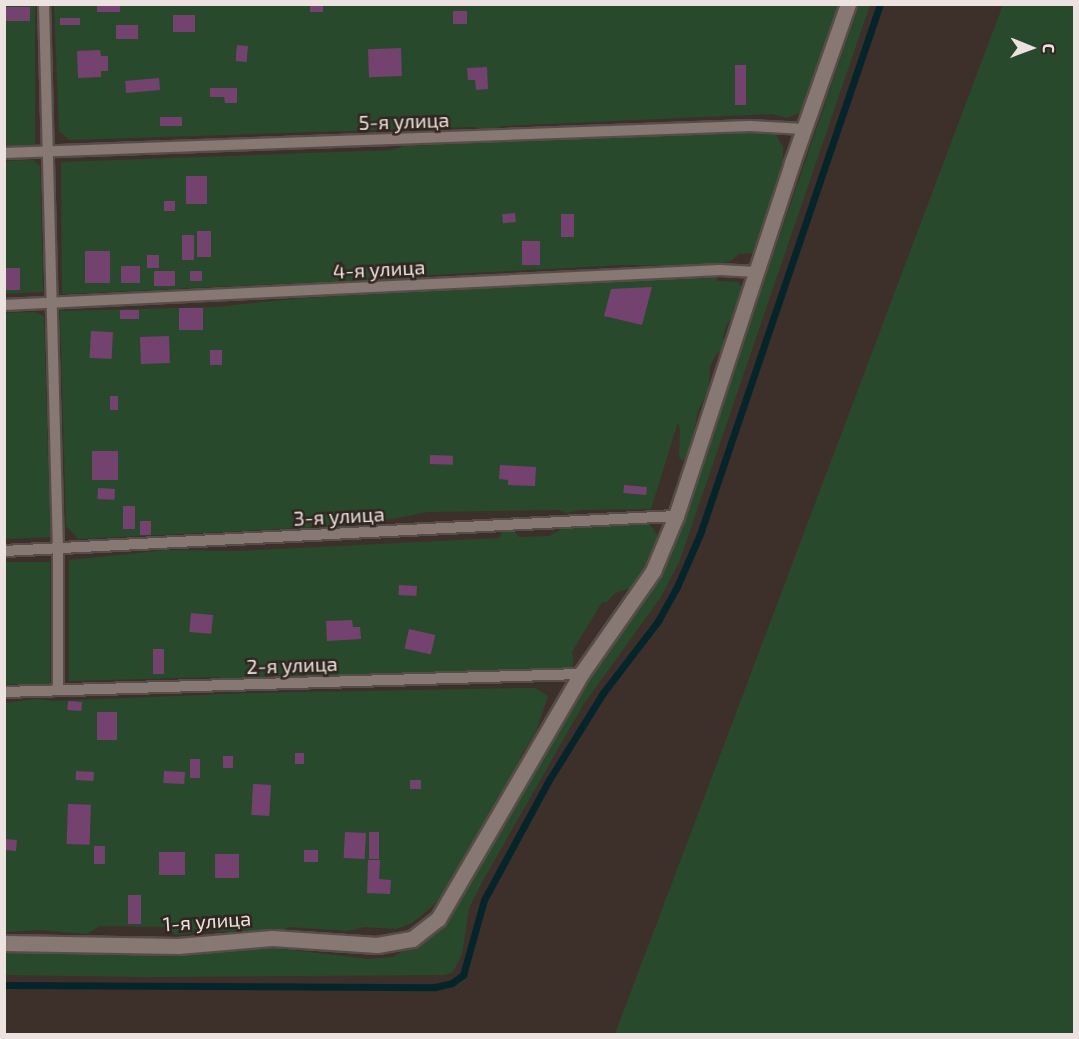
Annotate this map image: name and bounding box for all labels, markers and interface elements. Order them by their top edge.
north arrow [1001,18,1061,78]
text: С [1040,43,1059,53]
street label: 5-я улица [358,107,450,135]
street label: 4-я улица [332,255,426,283]
street label: 3-я улица [293,502,385,530]
street label: 2-я улица [246,651,338,679]
street label: 1-я улица [162,906,252,936]

